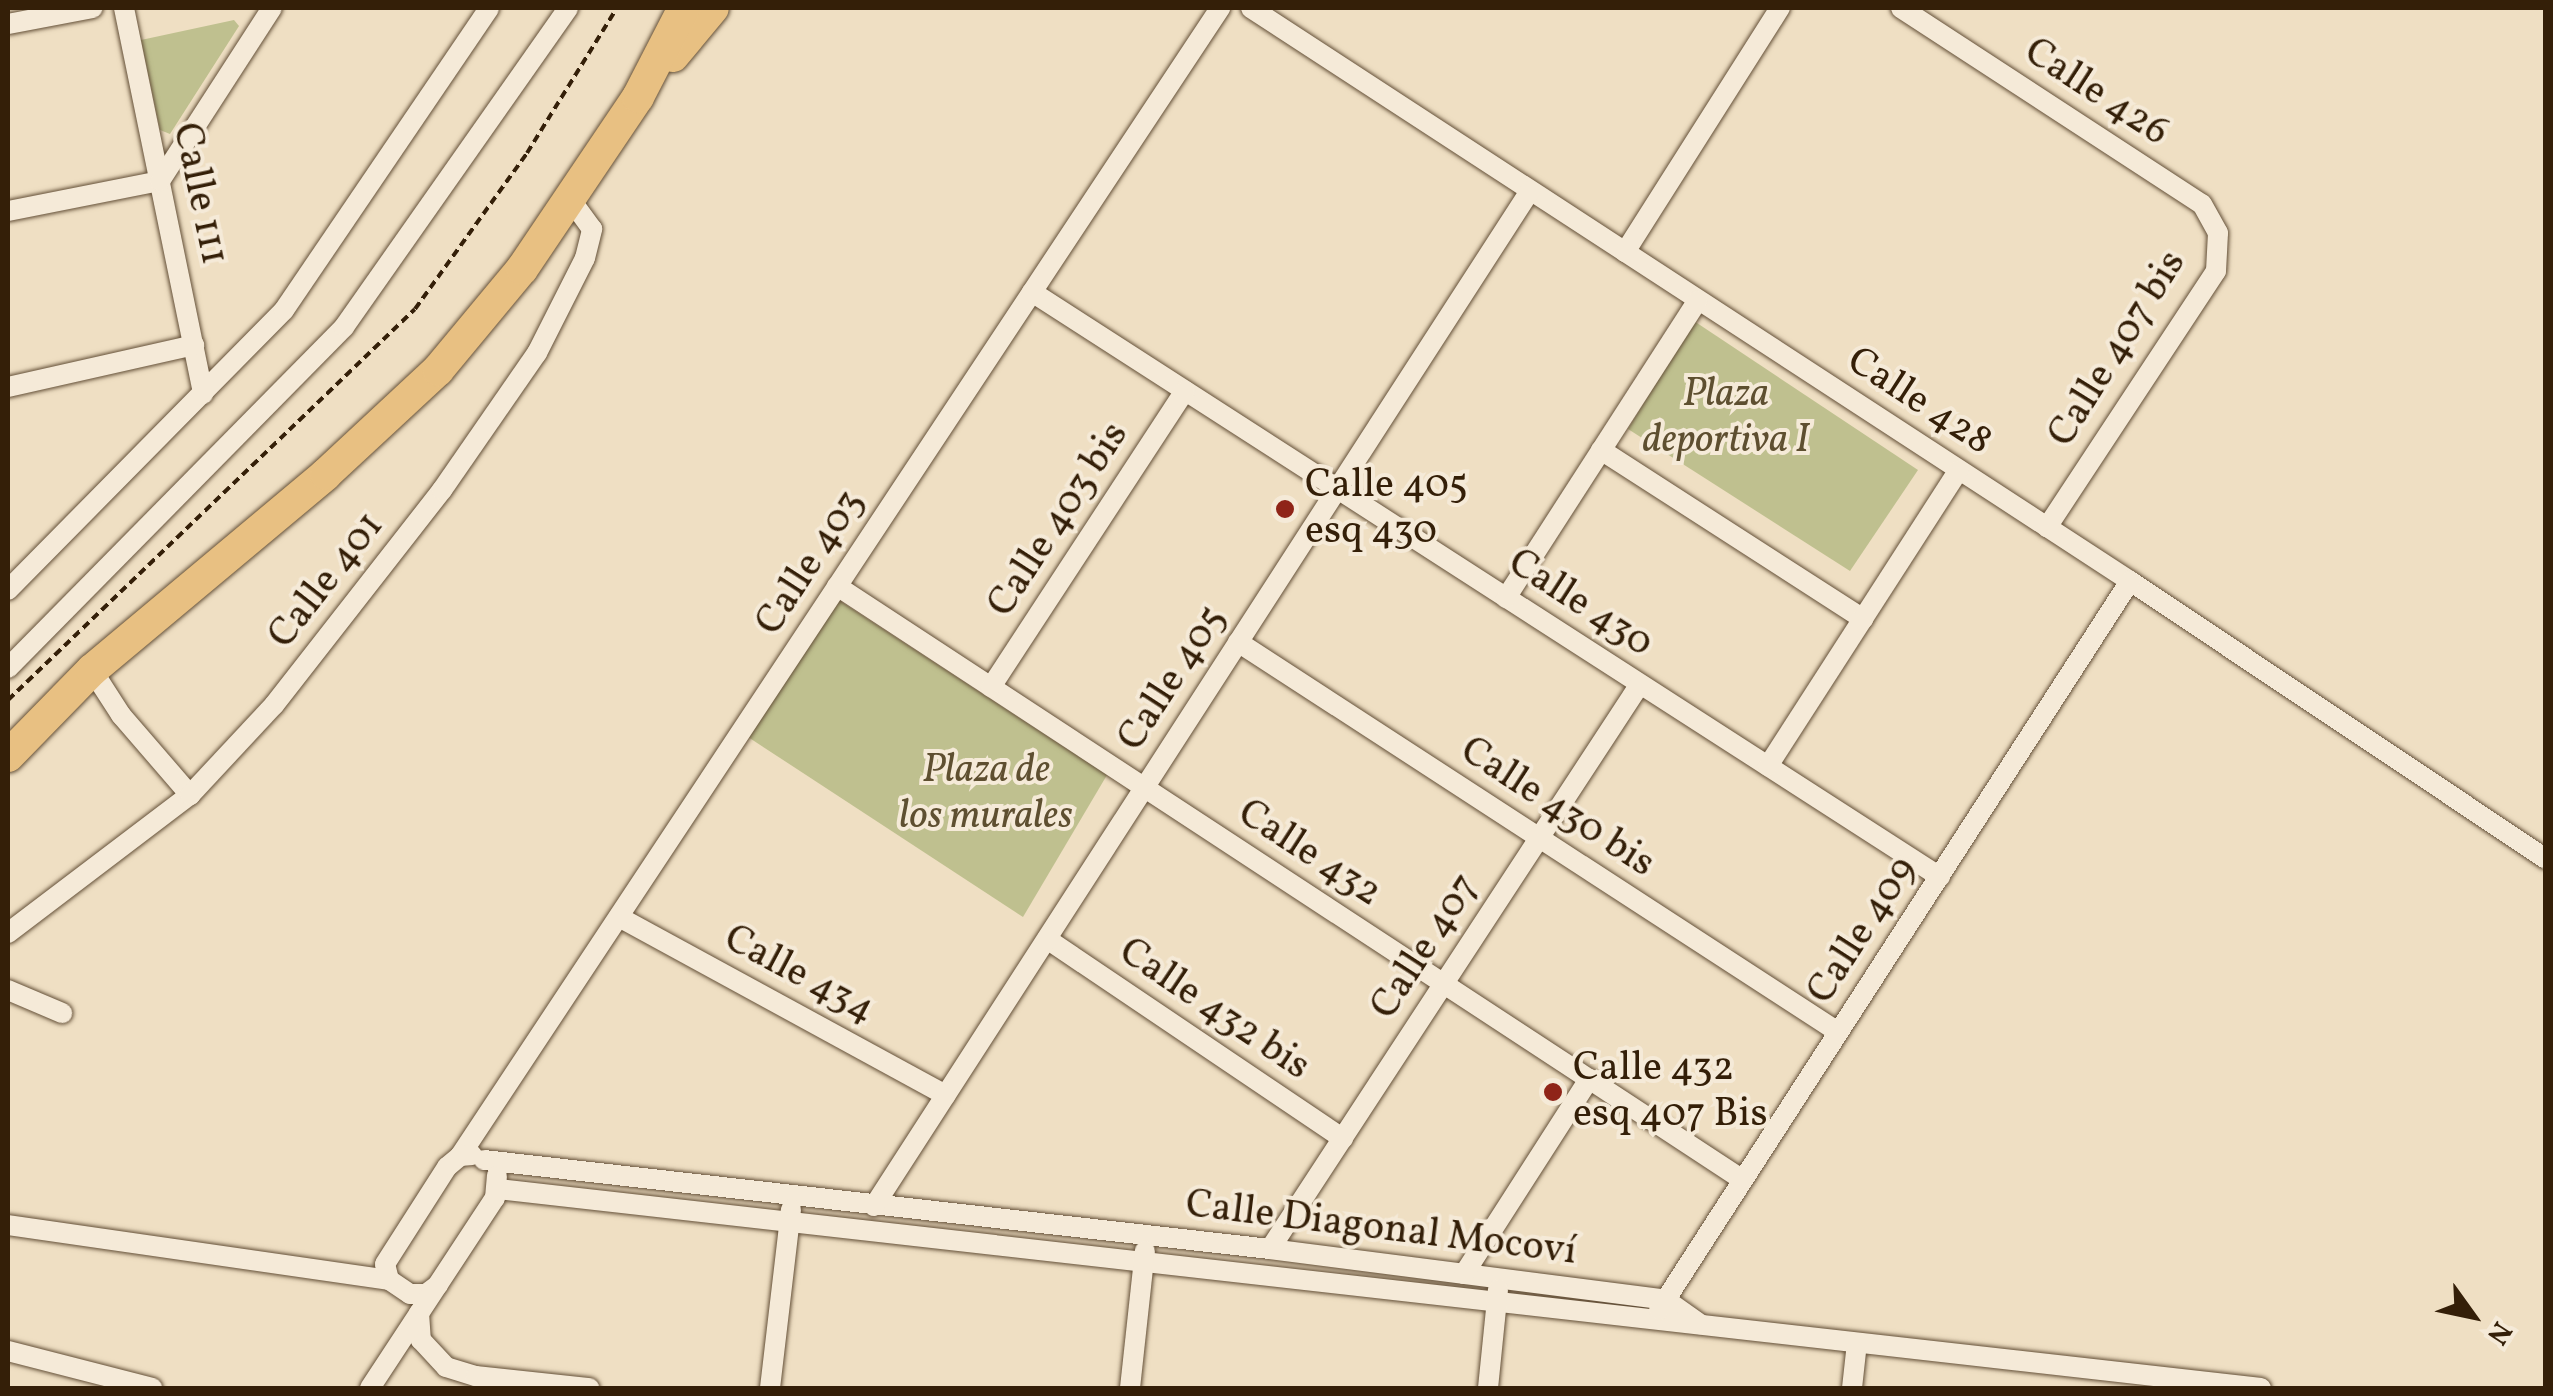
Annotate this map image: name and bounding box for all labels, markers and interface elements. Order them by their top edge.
street label: Calle 426 [2015,29,2177,157]
street label: Calle 111 [161,119,237,269]
street label: Calle 407 bis [2039,242,2197,456]
street label: Calle 428 [1838,338,2000,466]
park label: Plaza deportiva I [1642,371,1810,465]
street label: Calle 403 bis [978,414,1140,626]
place label: Calle 405 esq 430 [1305,462,1468,556]
street label: Calle 403 [746,481,876,645]
marker: Calle 405 esq 430 [1274,498,1296,520]
street label: Calle 401 [259,503,395,659]
street label: Calle 430 [1499,539,1661,669]
street label: Calle 405 [1109,598,1237,760]
street label: Calle 430 bis [1451,727,1663,889]
park label: Plaza de los murales [899,747,1073,841]
street label: Calle 432 [1228,790,1390,918]
street label: Calle 409 [1798,849,1928,1013]
street label: Calle 407 [1361,865,1491,1029]
street label: Calle 434 [716,915,882,1035]
street label: Calle 432 bis [1109,929,1319,1091]
place label: Calle 432 esq 407 Bis [1573,1045,1768,1139]
marker: Calle 432 esq 407 Bis [1542,1081,1564,1103]
street label: Calle Diagonal Mocoví [1183,1181,1579,1277]
north arrow [2423,1266,2523,1366]
text: N [2477,1313,2520,1352]

